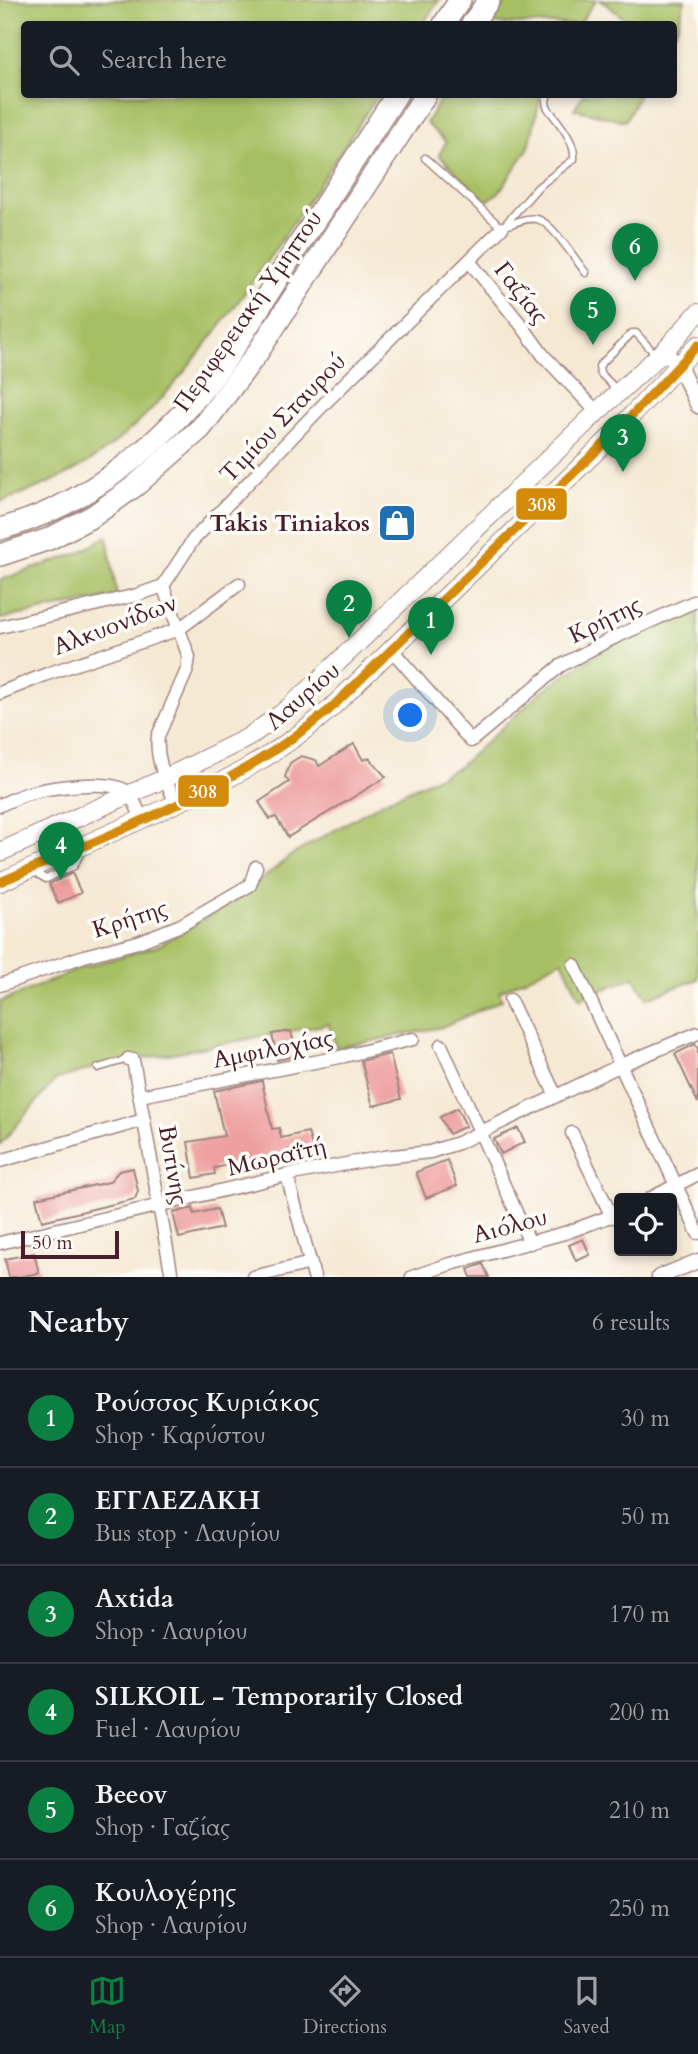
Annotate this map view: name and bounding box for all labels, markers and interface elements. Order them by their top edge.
search box [21,21,677,98]
icon: search [45,41,83,79]
text: Search here [101,42,227,77]
street label: Περιφερειακή Υμηττού [166,204,330,418]
pin: 6 [612,223,658,281]
street label: Γαζίας [486,255,556,331]
pin: 5 [570,287,616,345]
street label: Τιμίου Σταυρού [213,346,353,490]
pin: 3 [600,414,646,472]
line badge: 308 [515,487,568,521]
text: 308 [527,492,557,518]
shop icon: Takis Tiniakos [376,502,418,544]
place label: Takis Tiniakos [210,507,370,540]
pin: 2 [326,580,372,638]
street label: Αλκυονίδων [48,586,182,664]
street label: Κρήτης [563,588,647,652]
pin: 1 [408,597,454,655]
street label: Λαυρίου [259,654,347,738]
your location [393,698,427,732]
line badge: 308 [177,774,230,808]
text: 308 [188,779,218,805]
pin: 4 [38,822,84,880]
street label: Κρήτης [88,891,172,947]
street label: Αμφιλοχίας [210,1021,336,1077]
street label: Βυτίνης [150,1123,196,1207]
street label: Μωραΐτή [224,1130,330,1184]
map controls [614,1193,677,1256]
button: locate [614,1193,677,1256]
street label: Αιόλου [469,1200,551,1252]
scale bar [21,1228,119,1260]
text: 50 m [32,1230,73,1256]
text: Nearby [28,1302,129,1343]
text: 6 results [592,1307,670,1338]
text: Ρούσσος Κυριάκος [95,1385,320,1420]
text: 1 [45,1403,57,1434]
text: 30 m [621,1403,670,1434]
text: Shop · Καρύστου [95,1420,266,1451]
text: ΕΓΓΛΕΖΑΚΗ [95,1483,261,1518]
text: 2 [45,1501,57,1532]
text: 50 m [621,1501,670,1532]
text: Bus stop · Λαυρίου [95,1518,280,1549]
text: Axtida [95,1581,174,1616]
text: 3 [45,1599,57,1630]
text: 170 m [609,1599,670,1630]
text: Shop · Λαυρίου [95,1616,247,1647]
text: SILKOIL - Temporarily Closed [95,1679,463,1714]
text: 4 [45,1697,57,1728]
text: 200 m [609,1697,670,1728]
text: Fuel · Λαυρίου [95,1714,241,1745]
text: Beeov [95,1777,167,1812]
text: 5 [45,1795,57,1826]
text: 210 m [609,1795,670,1826]
text: Shop · Γαζίας [95,1812,230,1843]
text: Κουλοχέρης [95,1875,236,1910]
text: 6 [45,1893,57,1924]
text: 250 m [609,1893,670,1924]
text: Shop · Λαυρίου [95,1910,247,1941]
tab: Map [88,1972,126,2040]
tab: Directions [303,1972,387,2040]
tab: Saved [564,1972,610,2040]

